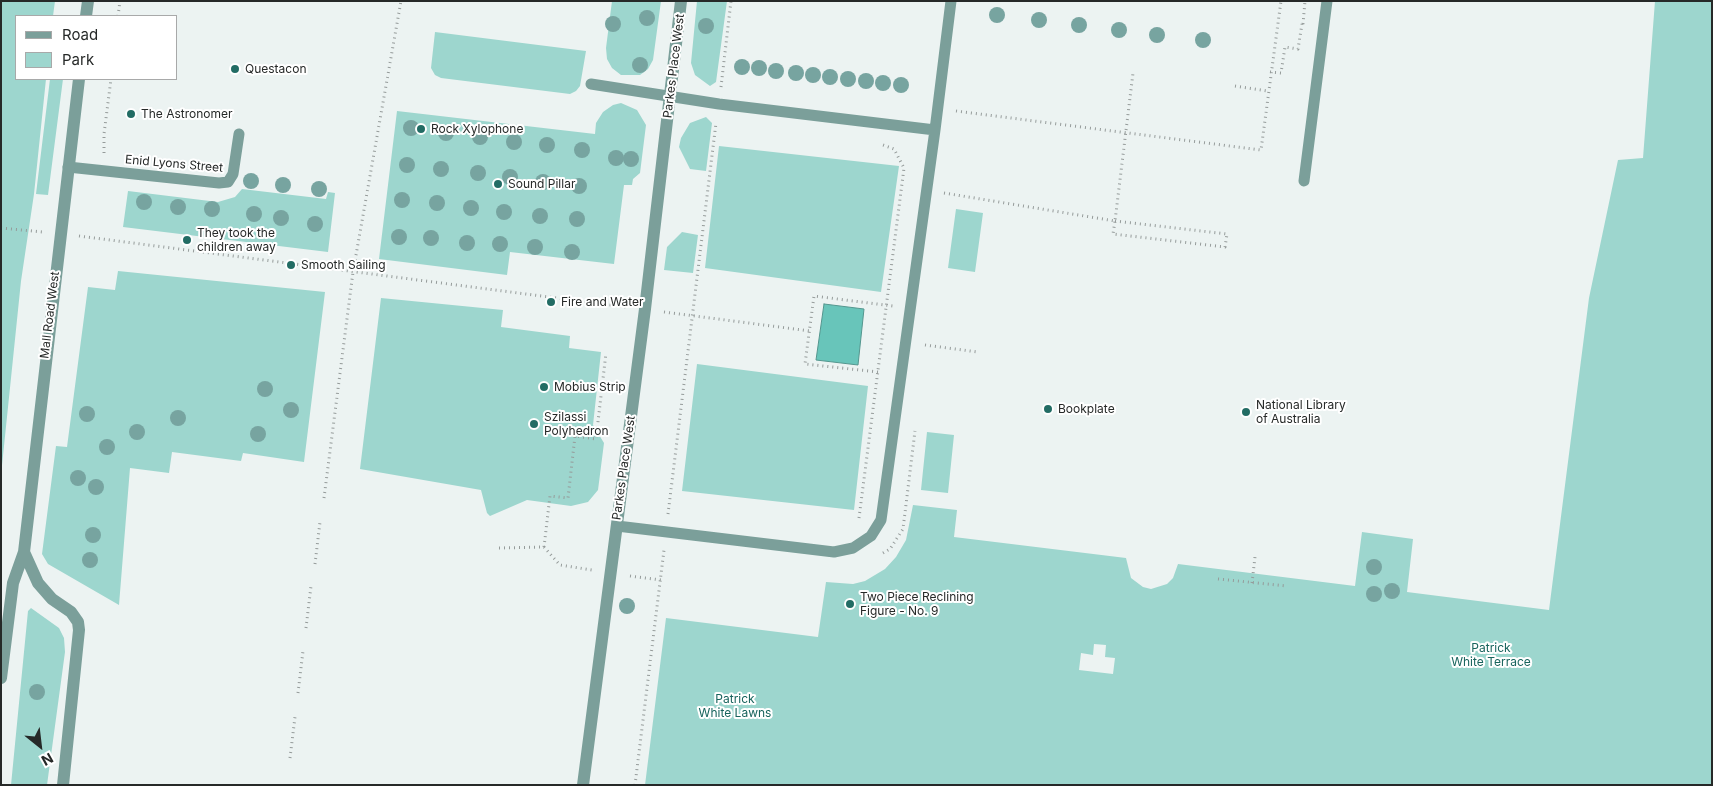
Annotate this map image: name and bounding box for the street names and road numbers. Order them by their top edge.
street label: Parkes Place West [660,13,688,119]
street label: Enid Lyons Street [124,153,224,175]
street label: Mall Road West [38,271,62,359]
street label: Parkes Place West [610,415,638,521]

